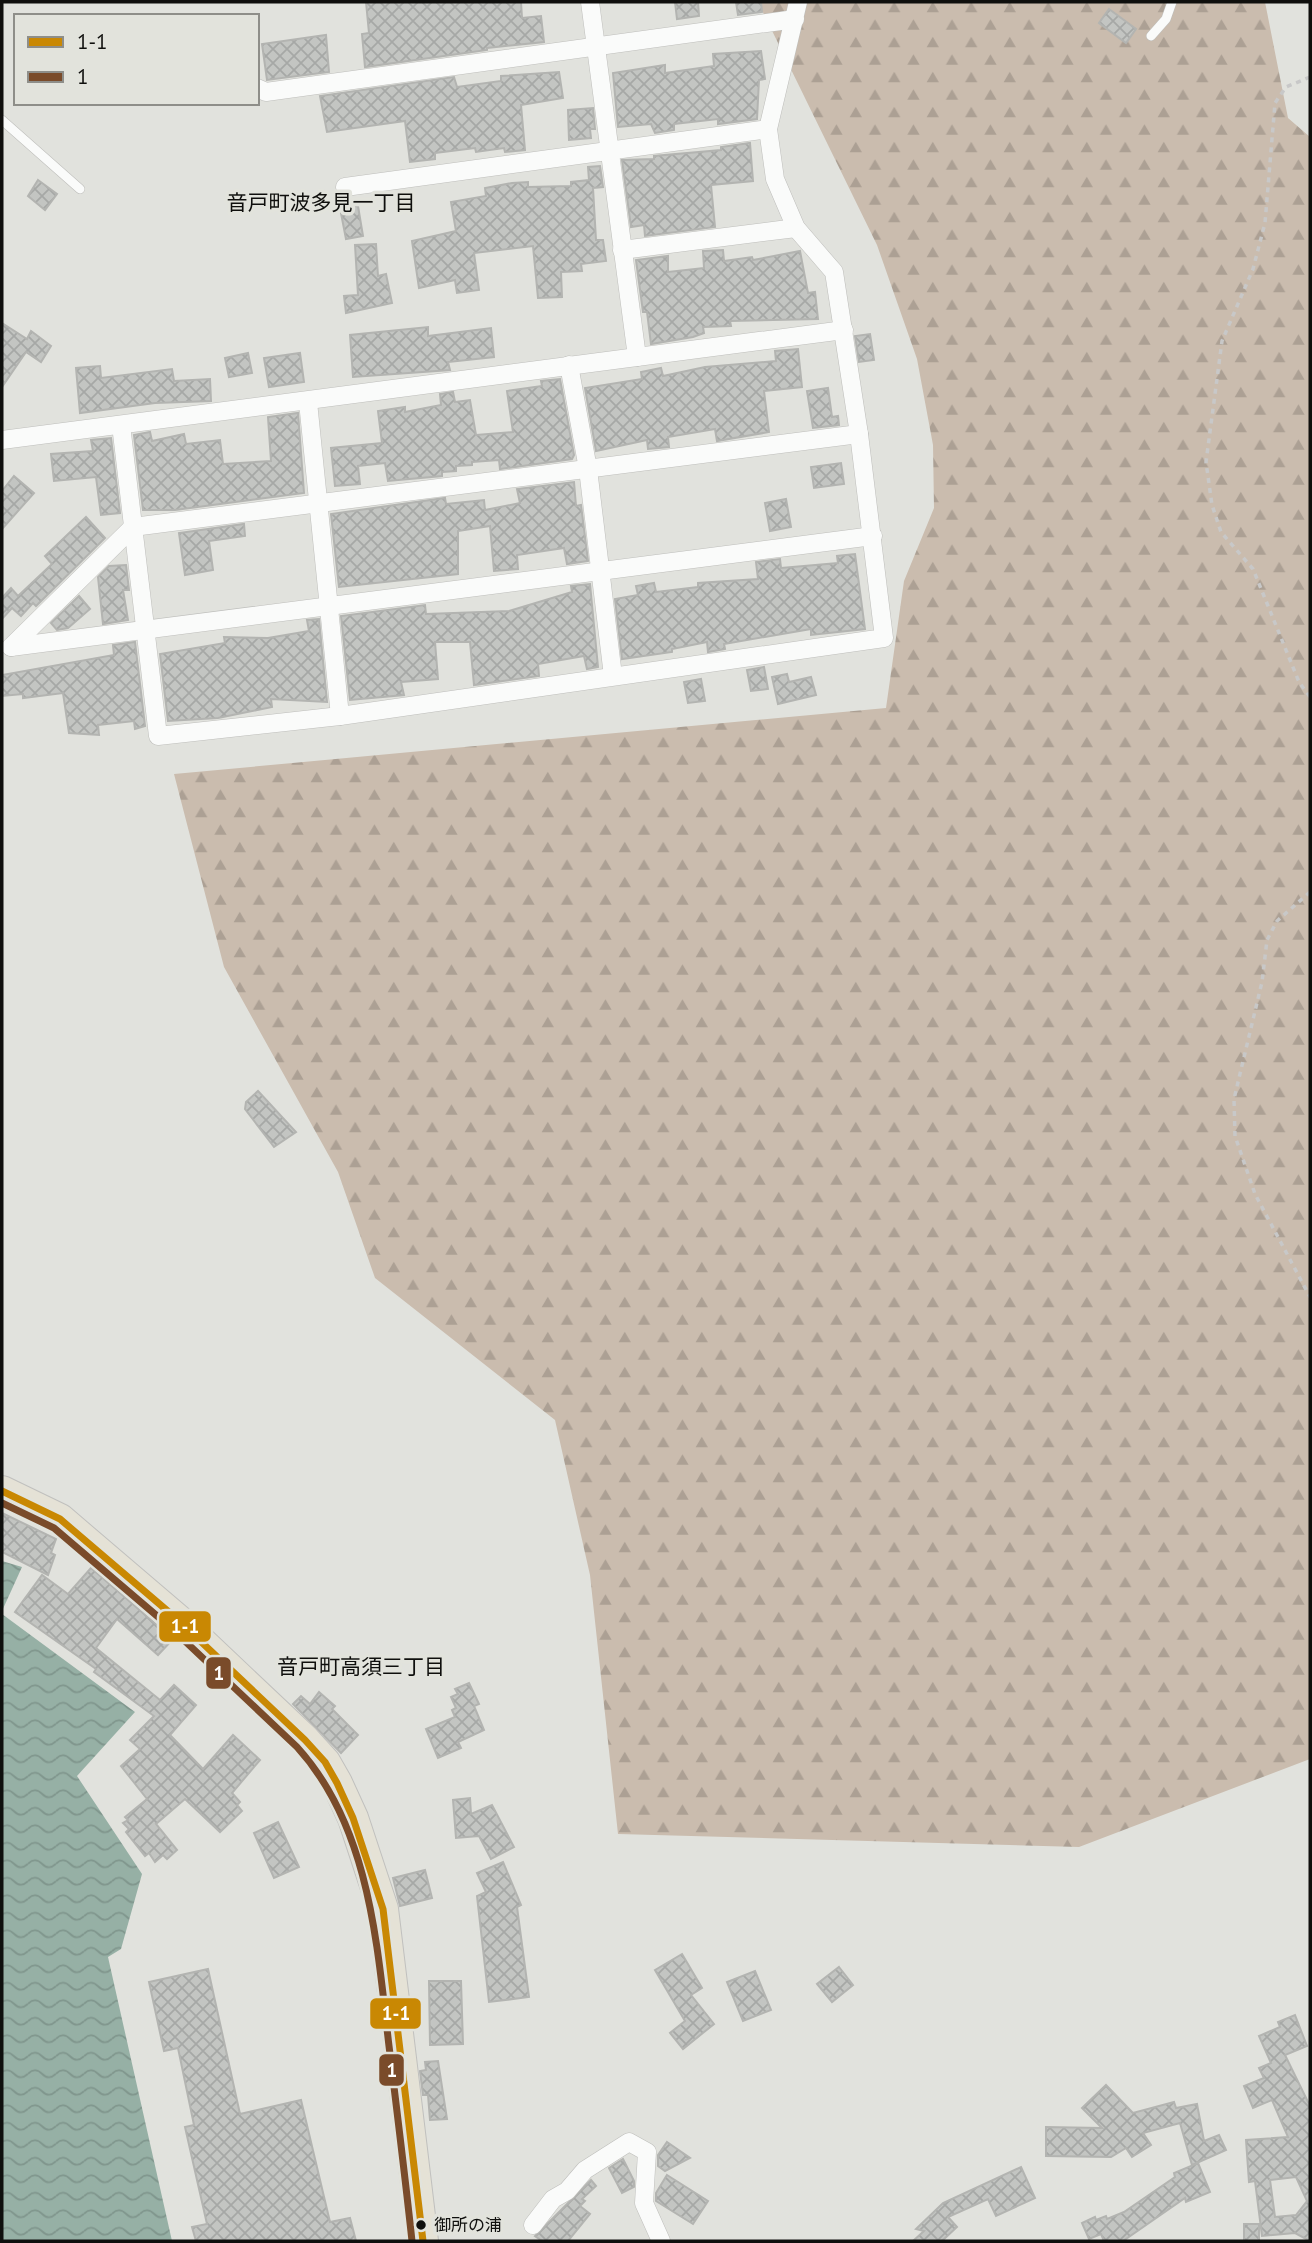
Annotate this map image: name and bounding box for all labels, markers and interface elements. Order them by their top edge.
legend [14,14,259,105]
text: 1-1 [77,28,107,55]
text: 1 [77,63,88,90]
district label: 音戸町波多見一丁目 [227,189,416,216]
line badge: 1-1 [158,1610,212,1643]
text: 1-1 [171,1614,199,1638]
district label: 音戸町高須三丁目 [277,1653,445,1680]
line badge: 1 [205,1656,232,1690]
text: 1 [214,1661,224,1685]
line badge: 1-1 [369,1997,422,2030]
text: 1-1 [382,2001,410,2025]
line badge: 1 [378,2053,405,2087]
text: 1 [387,2058,397,2082]
place label: 御所の浦 [434,2214,502,2236]
marker: 御所の浦 [414,2218,428,2232]

